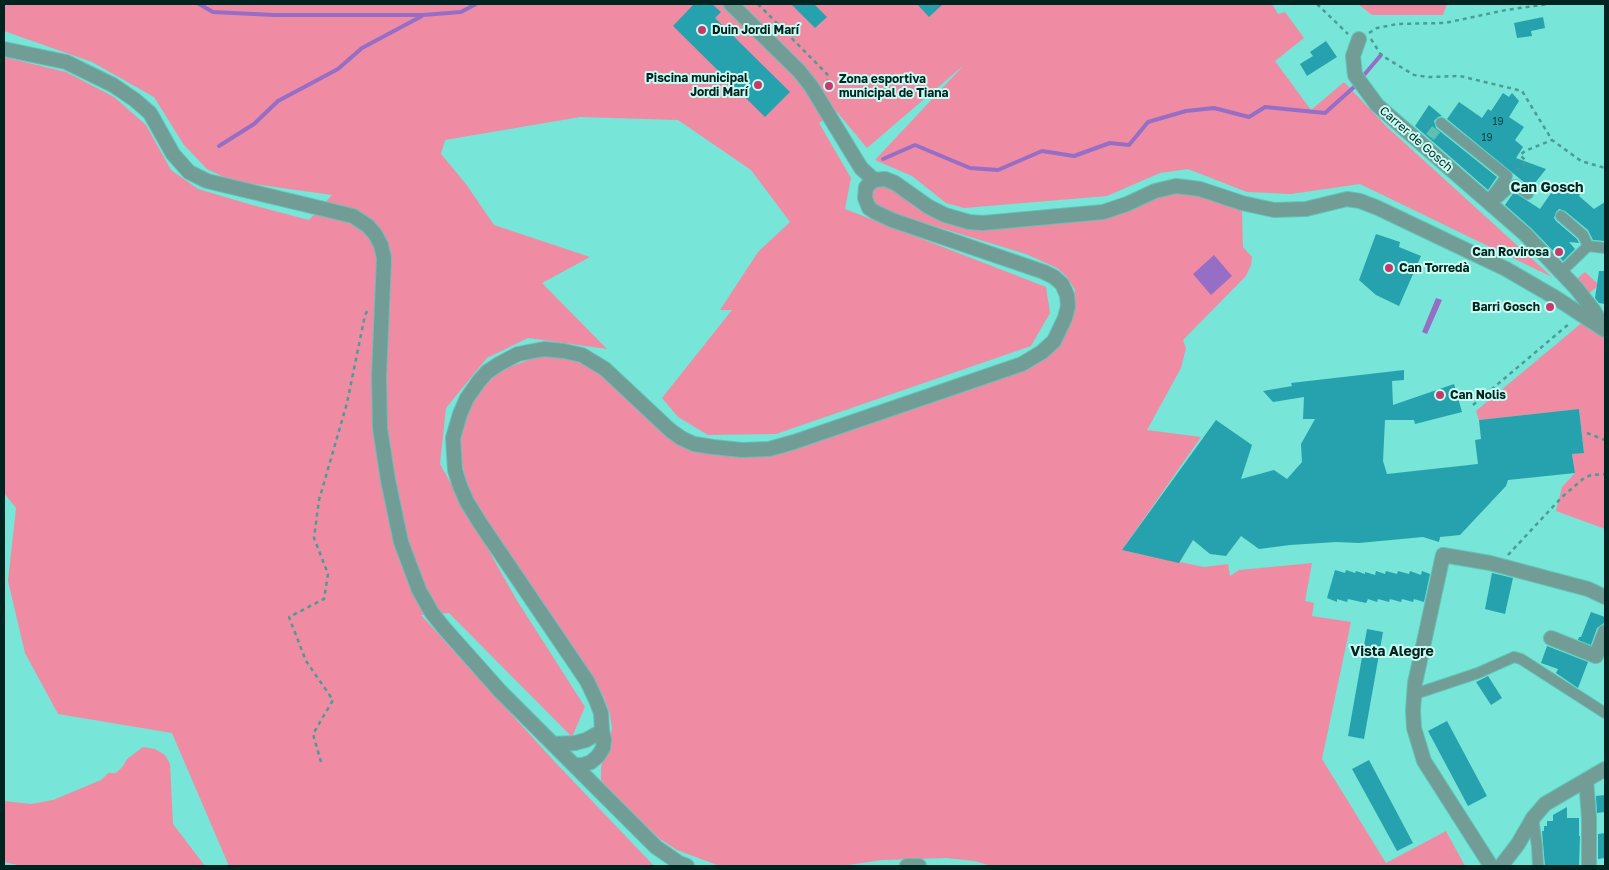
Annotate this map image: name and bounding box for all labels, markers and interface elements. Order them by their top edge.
place label: Duin Jordi Marí [712,23,799,37]
marker: Duin Jordi Marí [696,24,708,36]
place label: Piscina municipal Jordi Marí [646,71,748,99]
place label: Zona esportiva municipal de Tiana [839,72,948,100]
marker: Piscina municipal Jordi Marí [752,79,764,91]
marker: Zona esportiva municipal de Tiana [823,80,835,92]
street label: Carrer de Gosch [1377,103,1455,175]
house number: 19 [1493,116,1503,128]
house number: 19 [1482,132,1492,144]
district label: Can Gosch [1510,180,1584,196]
place label: Can Rovirosa [1472,245,1549,259]
marker: Can Rovirosa [1553,246,1565,258]
place label: Can Torredà [1399,261,1469,275]
marker: Can Torredà [1383,262,1395,274]
place label: Barri Gosch [1472,300,1540,314]
marker: Barri Gosch [1544,301,1556,313]
place label: Can Nolis [1450,388,1506,402]
marker: Can Nolis [1434,389,1446,401]
district label: Vista Alegre [1350,644,1434,660]

